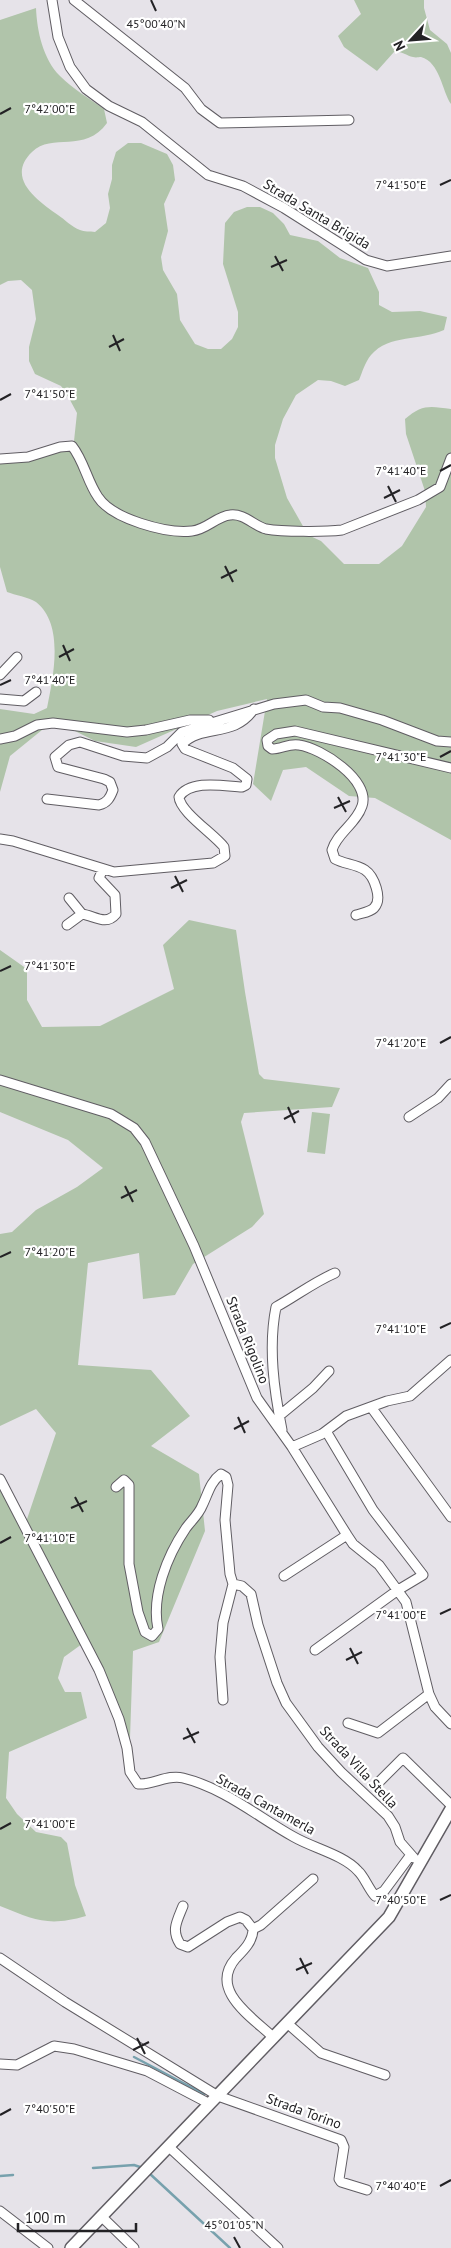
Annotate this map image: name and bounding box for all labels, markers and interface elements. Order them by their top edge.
north arrow [386,15,436,65]
text: 45°00'40"N [126,16,186,31]
text: N [389,38,409,54]
text: 7°42'00"E [25,101,75,116]
street label: Strada Santa Brigida [260,175,374,253]
text: 7°41'50"E [376,177,426,192]
text: 7°41'50"E [25,386,75,401]
text: 7°41'40"E [376,463,426,478]
text: 7°41'40"E [25,672,75,687]
text: 7°41'30"E [376,749,426,764]
text: 7°41'30"E [25,958,75,973]
text: 7°41'20"E [376,1035,426,1050]
text: 7°41'20"E [25,1244,75,1259]
street label: Strada Rigolino [222,1294,274,1386]
text: 7°41'10"E [376,1321,426,1336]
text: 7°41'10"E [25,1530,75,1545]
text: 7°41'00"E [376,1607,426,1622]
street label: Strada Villa Stella [316,1722,402,1812]
street label: Strada Cantamerla [213,1769,319,1839]
text: 7°41'00"E [25,1816,75,1831]
text: 7°40'50"E [376,1892,426,1907]
street label: Strada Torino [264,2089,344,2133]
text: 7°40'50"E [25,2101,75,2116]
text: 7°40'40"E [376,2178,426,2193]
scale bar [18,2200,135,2232]
text: 100 m [25,2208,66,2227]
text: 45°01'05"N [204,2217,264,2232]

